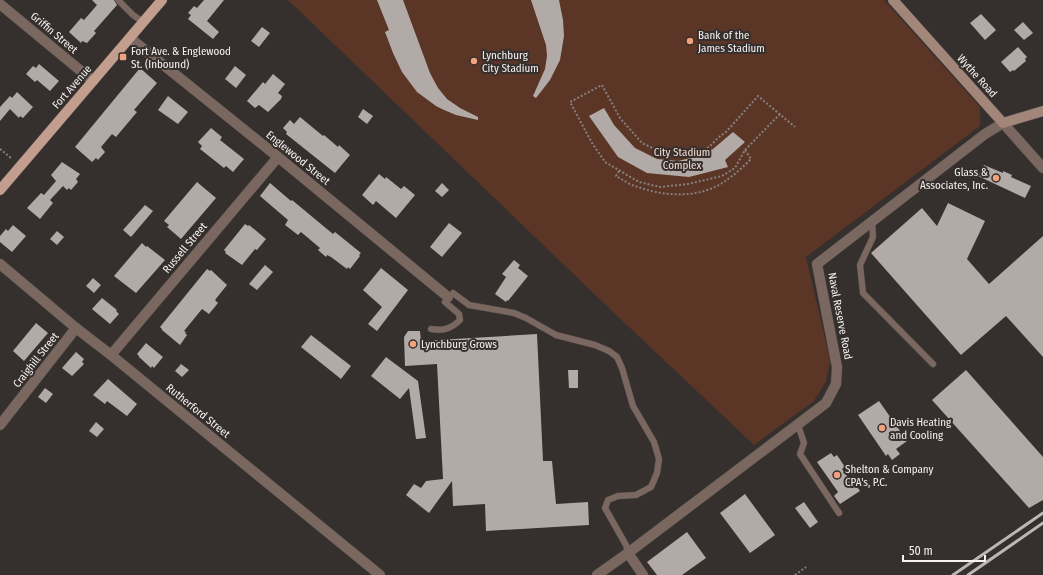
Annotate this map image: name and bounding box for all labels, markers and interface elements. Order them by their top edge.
street label: Griffin Street [28,10,80,57]
place label: Bank of the James Stadium [698,29,765,55]
marker: Bank of the James Stadium [685,36,695,46]
place label: Fort Ave. & Englewood St. (Inbound) [131,45,231,71]
place label: Lynchburg City Stadium [482,49,539,75]
marker: Fort Ave. & Englewood St. (Inbound) [118,52,128,62]
street label: Wythe Road [954,52,1000,100]
marker: Lynchburg City Stadium [469,56,479,66]
street label: Fort Avenue [50,63,94,111]
street label: Englewood Street [263,128,333,188]
park label: City Stadium Complex [654,146,710,172]
place label: Glass & Associates, Inc. [920,166,988,192]
marker: Glass & Associates, Inc. [991,173,1001,183]
street label: Russell Street [160,220,210,276]
street label: Naval Reserve Road [825,271,855,361]
street label: Craighill Street [10,330,62,390]
place label: Lynchburg Grows [421,338,497,351]
marker: Lynchburg Grows [408,339,418,349]
street label: Rutherford Street [163,381,233,441]
place label: Davis Heating and Cooling [890,416,952,442]
marker: Davis Heating and Cooling [877,423,887,433]
place label: Shelton & Company CPA's, P.C. [845,463,934,489]
marker: Shelton & Company CPA's, P.C. [832,470,842,480]
scale bar [903,537,985,563]
text: 50 m [909,544,933,558]

